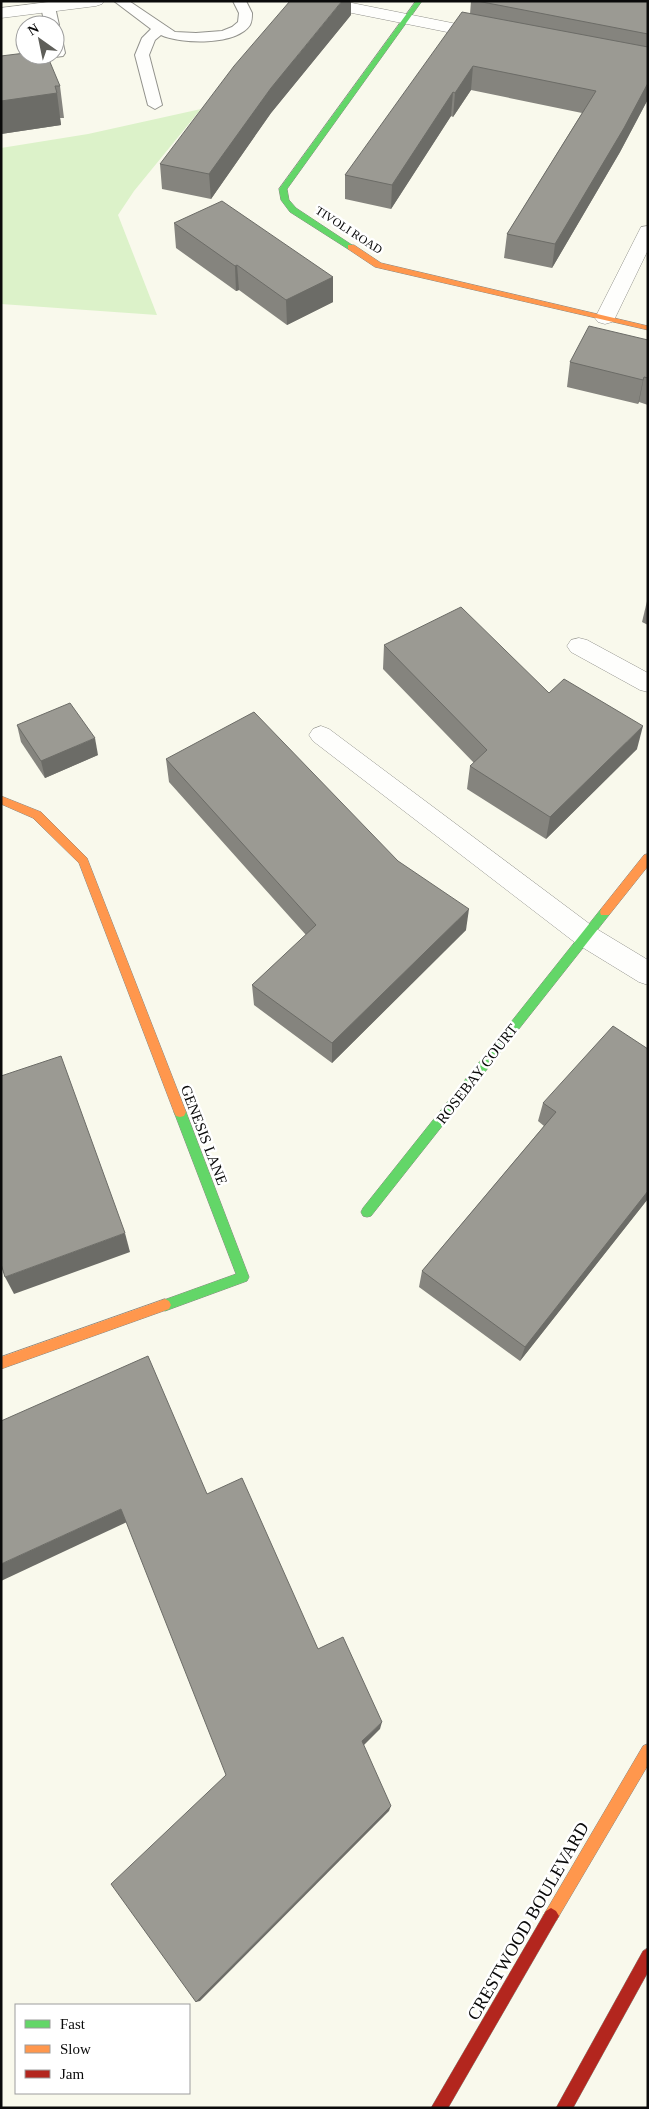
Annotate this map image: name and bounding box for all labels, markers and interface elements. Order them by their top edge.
north arrow [15,15,65,65]
text: N [25,20,42,39]
street label: TIVOLI ROAD [313,203,385,257]
street label: ROSEBAY COURT [433,1021,521,1127]
street label: GENESIS LANE [178,1083,230,1187]
street label: CRESTWOOD BOULEVARD [463,1818,593,2024]
legend [15,2004,190,2094]
text: Fast [60,2016,86,2032]
text: Slow [60,2041,91,2057]
text: Jam [60,2066,84,2082]

